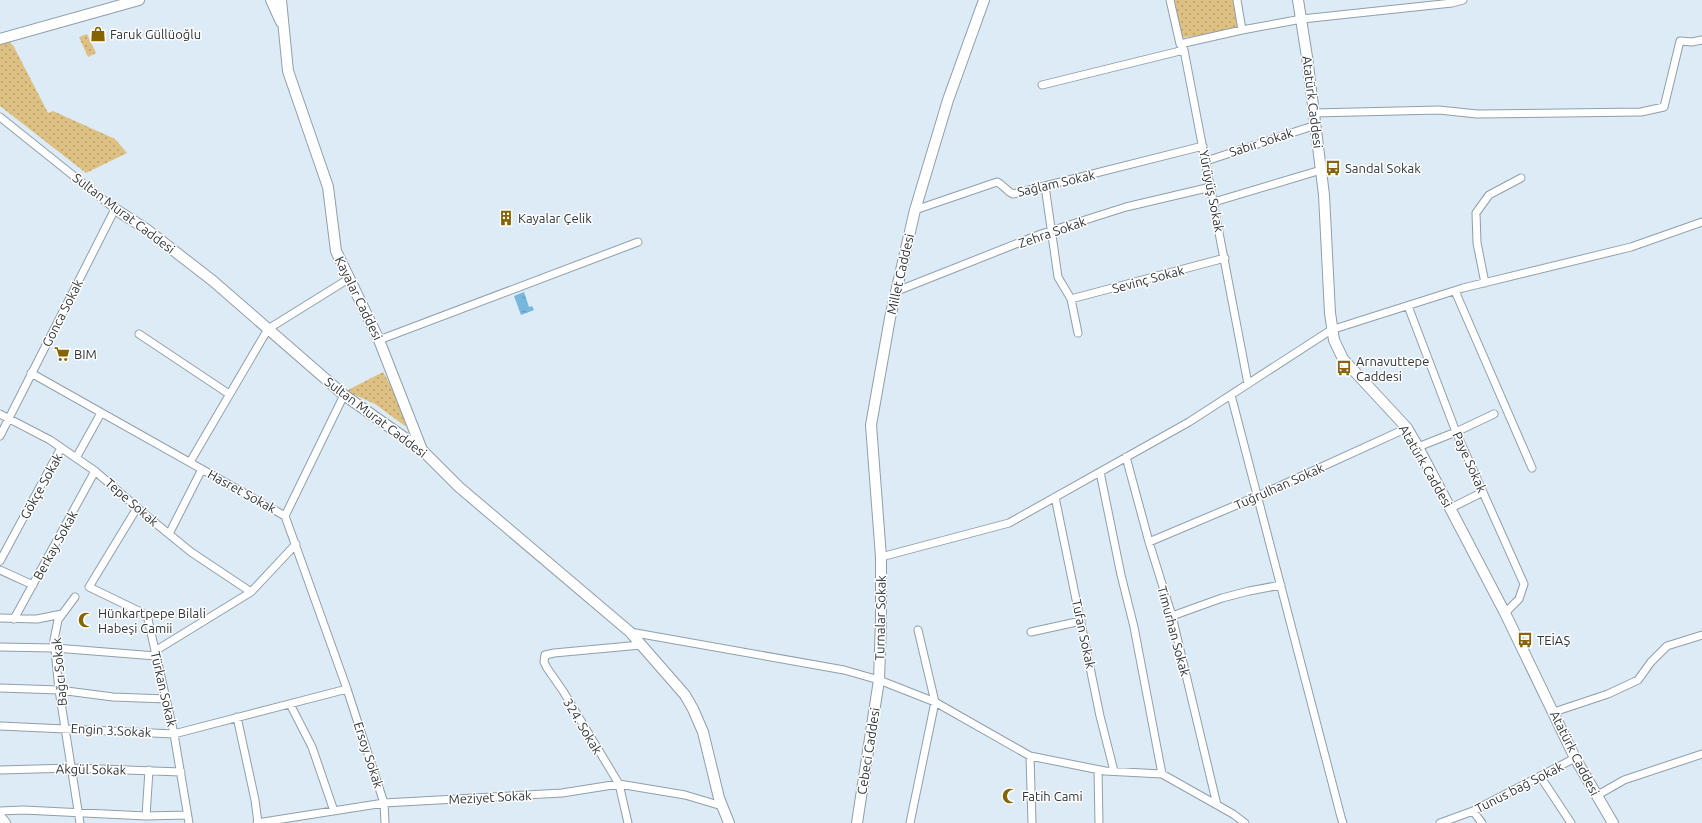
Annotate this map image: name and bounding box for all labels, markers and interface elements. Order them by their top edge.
shop icon: Faruk Güllüoğlu [89,25,107,43]
place label: Faruk Güllüoğlu [110,27,201,41]
street label: Atatürk Caddesi [1300,55,1326,149]
street label: Sabır Sokak [1227,125,1295,159]
street label: Yürüyüş Sokak [1197,149,1227,234]
bus stop icon: Sandal Sokak [1324,159,1342,177]
place label: Sandal Sokak [1345,161,1421,175]
street label: Sağlam Sokak [1016,167,1097,199]
street label: Sultan Murat Caddesi [70,170,178,256]
building icon: Kayalar Çelik [497,209,515,227]
place label: Kayalar Çelik [518,211,592,225]
street label: Zehra Sokak [1016,214,1088,250]
street label: Millet Caddesi [884,232,916,316]
street label: Kayalar Caddesi [333,254,385,342]
street label: Sevinç Sokak [1110,263,1186,295]
street label: Gonca Sokak [39,277,85,349]
supermarket icon: BIM [53,345,71,363]
place label: BIM [74,347,97,361]
place label: Arnavuttepe Caddesi [1356,354,1429,383]
bus stop icon: Arnavuttepe Caddesi [1335,359,1353,377]
street label: Sultan Murat Caddesi [322,374,430,460]
street label: Atatürk Caddesi [1397,422,1455,510]
street label: Paye Sokak [1450,429,1490,495]
street label: Gökçe Sokak [17,450,65,521]
street label: Tuğrulhan Sokak [1232,460,1326,512]
street label: Hasret Sokak [205,467,279,516]
street label: Tepe Sokak [103,475,162,529]
street label: Berkay Sokak [30,508,80,582]
street label: Turnalar Sokak [872,575,888,661]
street label: Timurhan Sokak [1155,584,1193,678]
street label: Tufan Sokak [1070,598,1098,670]
place label: Hünkartpepe Bilali Habeşi Camii [98,606,206,635]
mosque icon: Hünkartpepe Bilali Habeşi Camii [77,611,95,629]
bus stop icon: TEİAŞ [1516,631,1534,649]
place label: TEİAŞ [1537,632,1571,647]
street label: Bağcı Sokak [49,637,69,707]
street label: Türkan Sokak [149,650,180,729]
street label: 324. Sokak [561,696,605,757]
street label: Cebeci Caddesi [854,706,882,796]
street label: Atatürk Caddesi [1548,708,1602,798]
street label: Ersoy Sokak [352,720,386,790]
street label: Engin 3.Sokak [70,721,152,739]
street label: Tunus bağ Sokak [1473,759,1566,815]
street label: Akgül Sokak [56,761,127,777]
mosque icon: Fatih Cami [1001,787,1019,805]
street label: Meziyet Sokak [448,788,532,806]
place label: Fatih Cami [1022,789,1083,803]

